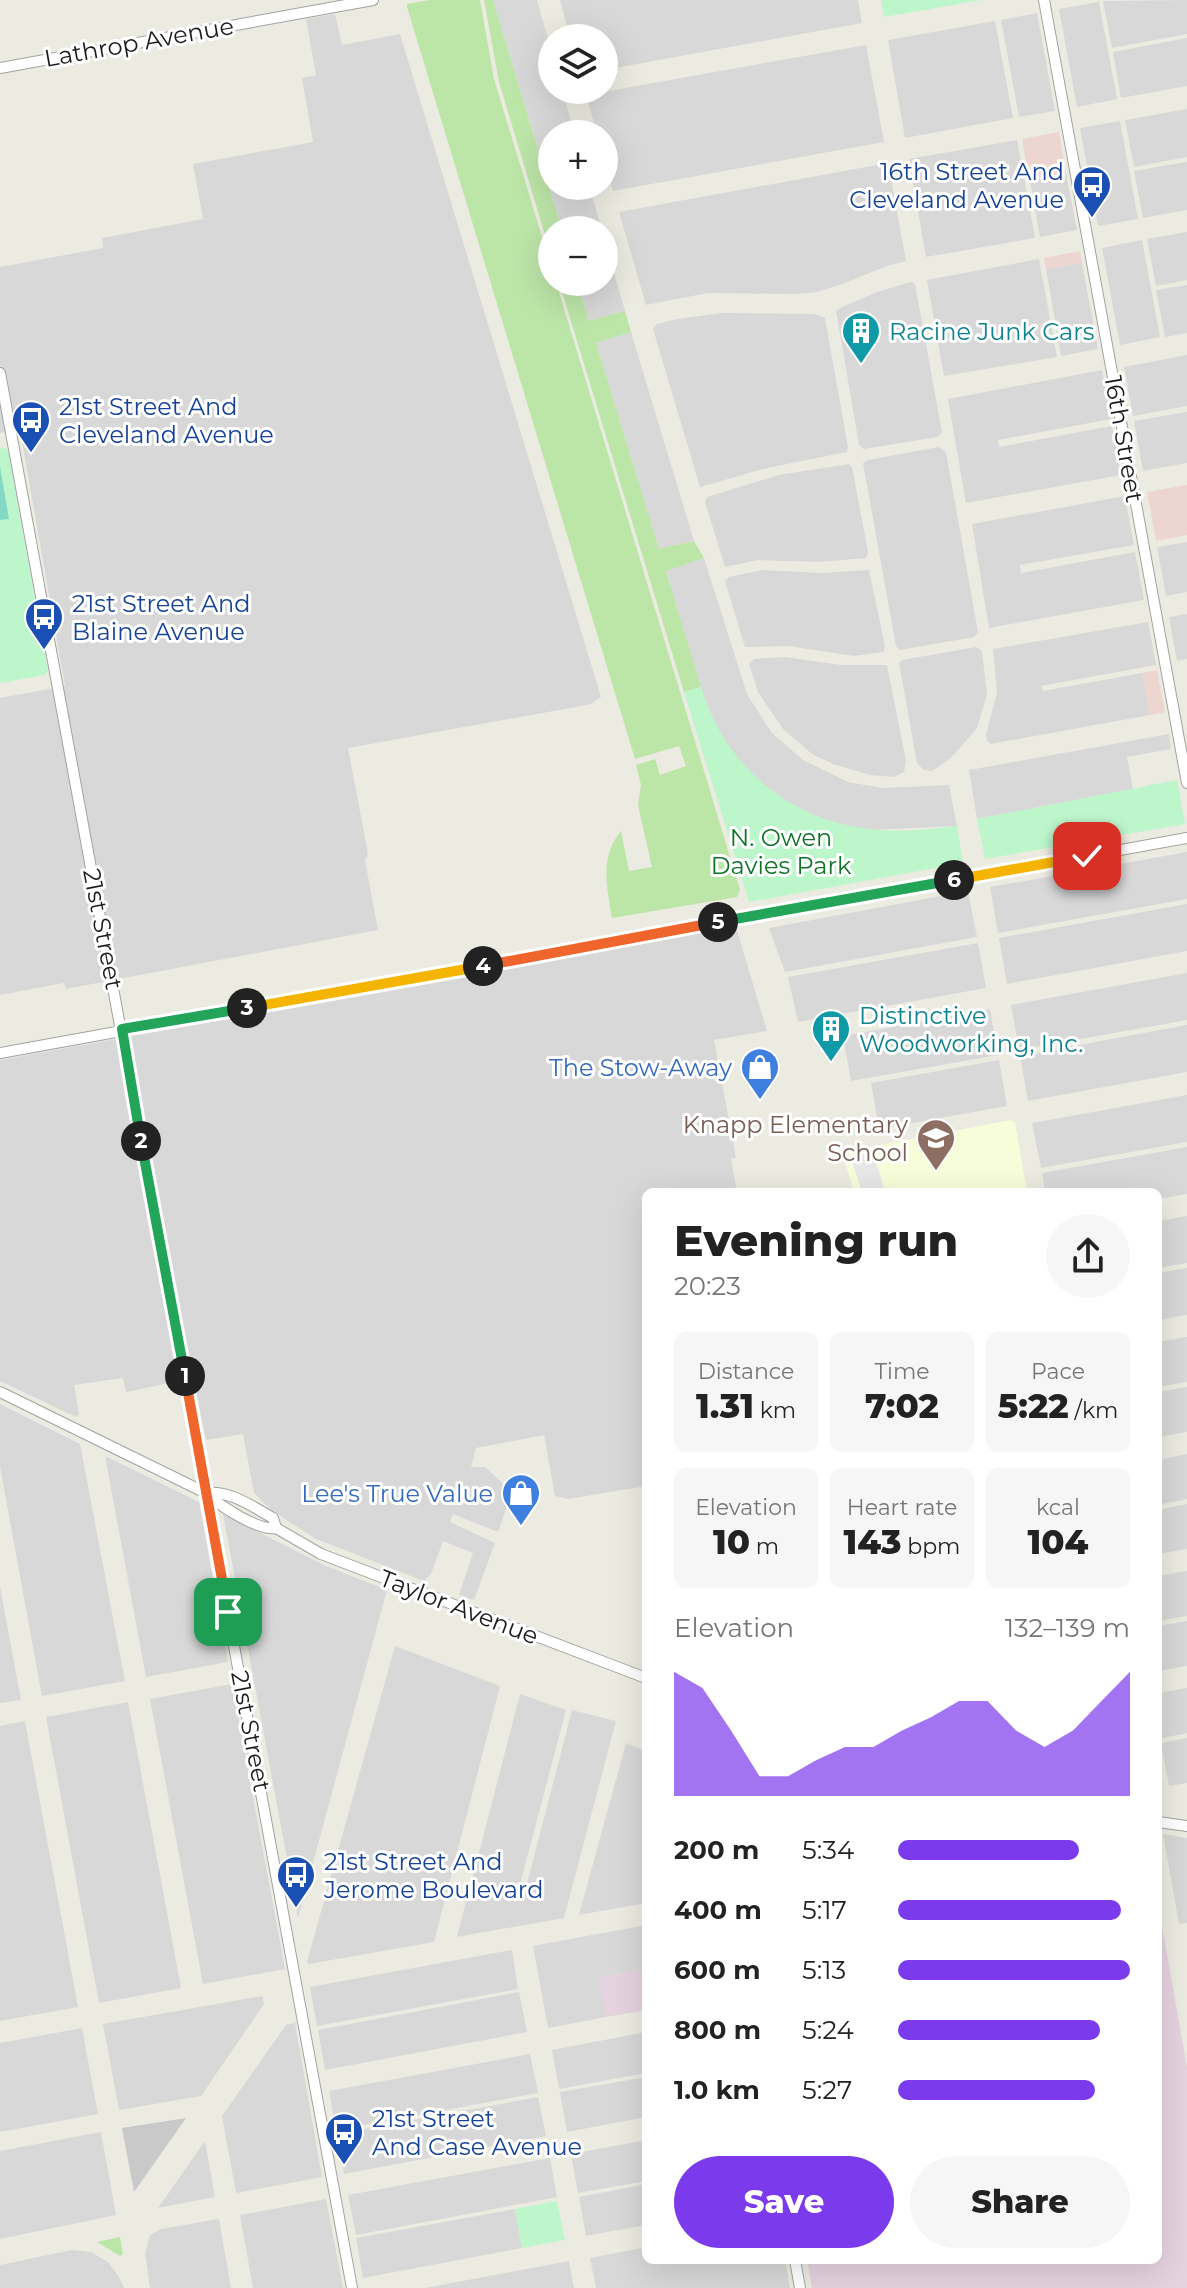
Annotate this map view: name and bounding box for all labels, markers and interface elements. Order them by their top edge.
street label: Lathrop Avenue [42,11,236,73]
map controls [538,24,618,296]
button: layers [538,24,618,104]
button: + [538,120,618,200]
place label: 16th Street And Cleveland Avenue [849,157,1064,214]
bus stop icon: 16th Street And Cleveland Avenue [1071,164,1113,219]
button: − [538,216,618,296]
building icon: Racine Junk Cars [840,310,882,365]
place label: Racine Junk Cars [889,317,1094,346]
street label: 16th Street [1099,373,1149,505]
place label: 21st Street And Cleveland Avenue [59,392,274,449]
bus stop icon: 21st Street And Cleveland Avenue [10,399,52,454]
place label: 21st Street And Blaine Avenue [72,589,251,646]
bus stop icon: 21st Street And Blaine Avenue [23,596,65,651]
pin [1053,822,1121,890]
park label: N. Owen Davies Park [711,823,852,880]
icon: check [1065,834,1109,878]
pin: 6 [934,860,974,900]
street label: 21st Street [77,866,129,992]
text: 6 [947,866,961,893]
pin: 5 [698,902,738,942]
text: 5 [711,908,725,935]
pin: 4 [463,946,503,986]
text: 4 [475,952,491,979]
pin: 3 [227,988,267,1028]
text: 3 [240,994,254,1021]
place label: Distinctive Woodworking, Inc. [859,1001,1083,1058]
building icon: Distinctive Woodworking, Inc. [810,1008,852,1063]
shop icon: The Stow-Away [739,1046,781,1101]
place label: The Stow-Away [549,1053,732,1082]
place label: Knapp Elementary School [683,1110,908,1167]
school or university icon: Knapp Elementary School [915,1117,957,1172]
pin: 2 [121,1121,161,1161]
text: 2 [135,1127,147,1154]
text: Evening run [674,1213,958,1267]
button: share [1046,1214,1130,1298]
text: 20:23 [674,1270,741,1302]
pin: 1 [165,1356,205,1396]
text: Distance [698,1358,794,1385]
text: Time [874,1358,930,1385]
text: Pace [1031,1358,1085,1385]
text: 1 [181,1362,189,1389]
text: 1.31 [696,1385,754,1427]
text: 7:02 [865,1385,939,1427]
text: 5:22 [998,1385,1069,1427]
text: km [754,1397,796,1424]
text: /km [1069,1397,1118,1424]
shop icon: Lee's True Value [500,1472,542,1527]
place label: Lee's True Value [301,1479,493,1508]
text: Elevation [695,1494,797,1521]
text: Heart rate [847,1494,957,1521]
text: kcal [1036,1494,1080,1521]
text: 10 [713,1521,750,1563]
text: 143 [844,1521,902,1563]
text: 104 [1028,1521,1088,1563]
text: m [750,1533,779,1560]
text: bpm [902,1533,960,1560]
street label: Taylor Avenue [375,1563,543,1651]
pin [194,1578,262,1646]
icon: arrive [206,1590,250,1634]
text: Elevation [674,1612,794,1644]
text: 132–139 m [1005,1612,1130,1644]
street label: 21st Street [225,1668,277,1794]
text: 200 m [674,1834,759,1866]
text: 5:34 [802,1834,854,1866]
place label: 21st Street And Jerome Boulevard [323,1847,543,1904]
bus stop icon: 21st Street And Jerome Boulevard [275,1854,317,1909]
text: 400 m [674,1894,762,1926]
text: 5:17 [802,1894,847,1926]
text: 600 m [674,1954,761,1986]
text: 5:13 [802,1954,846,1986]
text: 800 m [674,2014,761,2046]
text: 5:24 [802,2014,854,2046]
text: 1.0 km [674,2074,760,2106]
text: 5:27 [802,2074,852,2106]
place label: 21st Street And Case Avenue [372,2104,582,2161]
bus stop icon: 21st Street And Case Avenue [323,2111,365,2166]
button: Save [674,2156,894,2248]
button: Share [910,2156,1130,2248]

